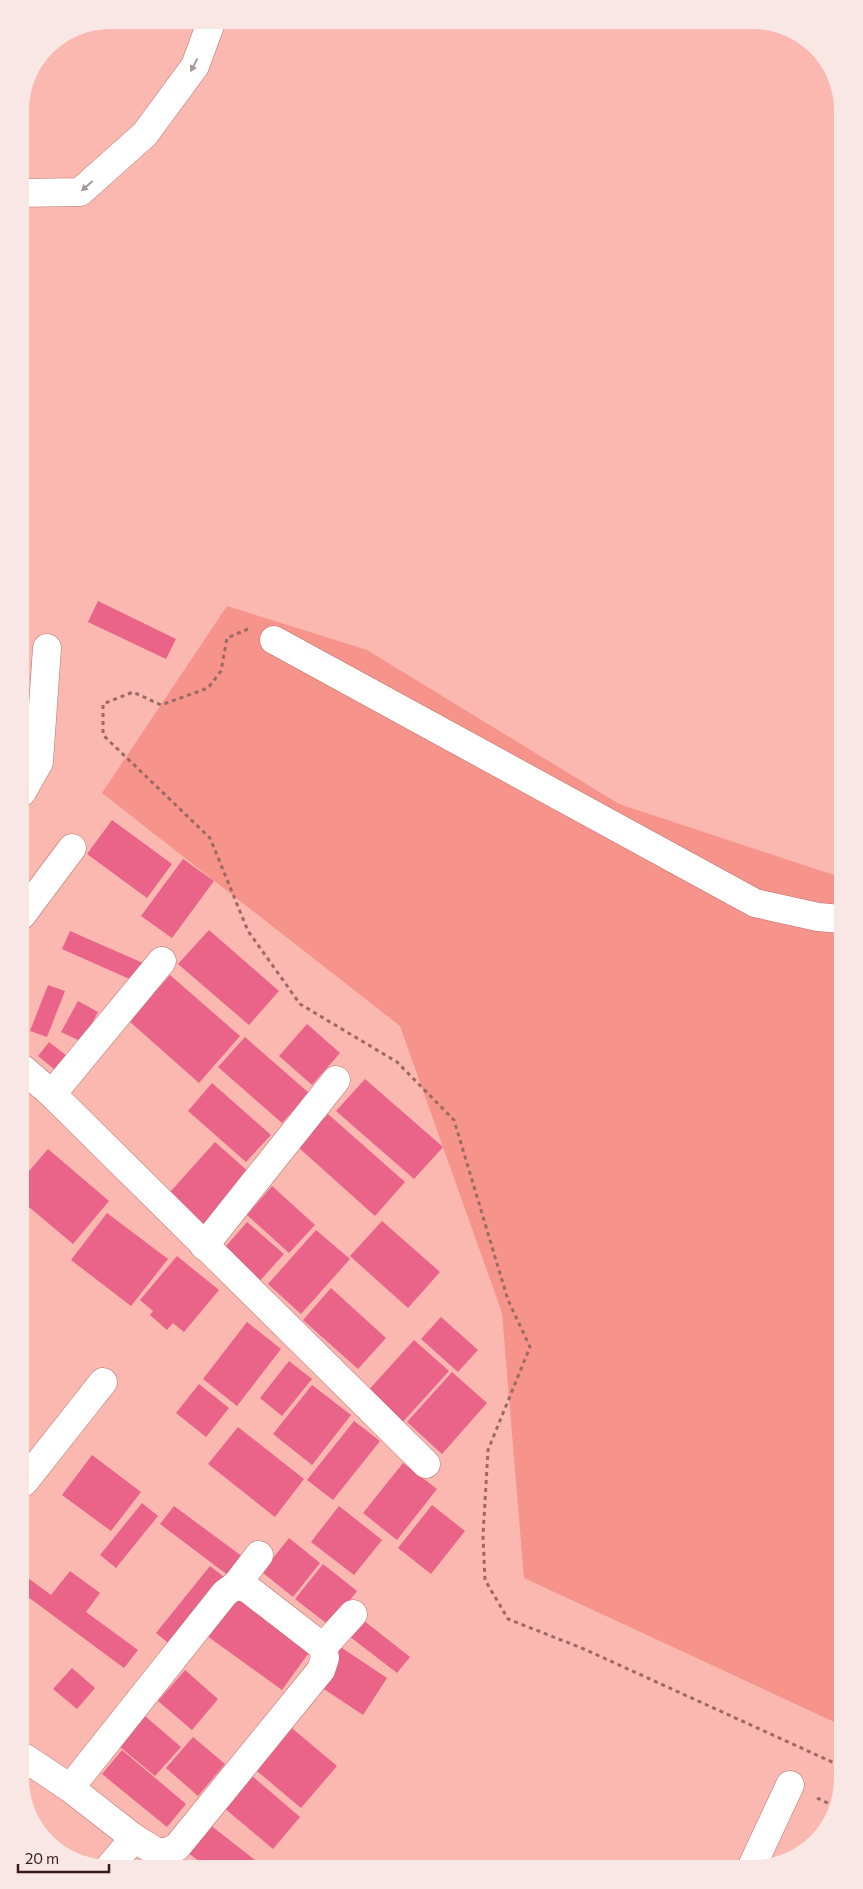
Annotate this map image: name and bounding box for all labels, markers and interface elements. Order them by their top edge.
one-way arrow [190,58,198,72]
one-way arrow [80,180,93,191]
scale bar [18,1842,109,1874]
text: 20 m [25,1849,59,1867]

